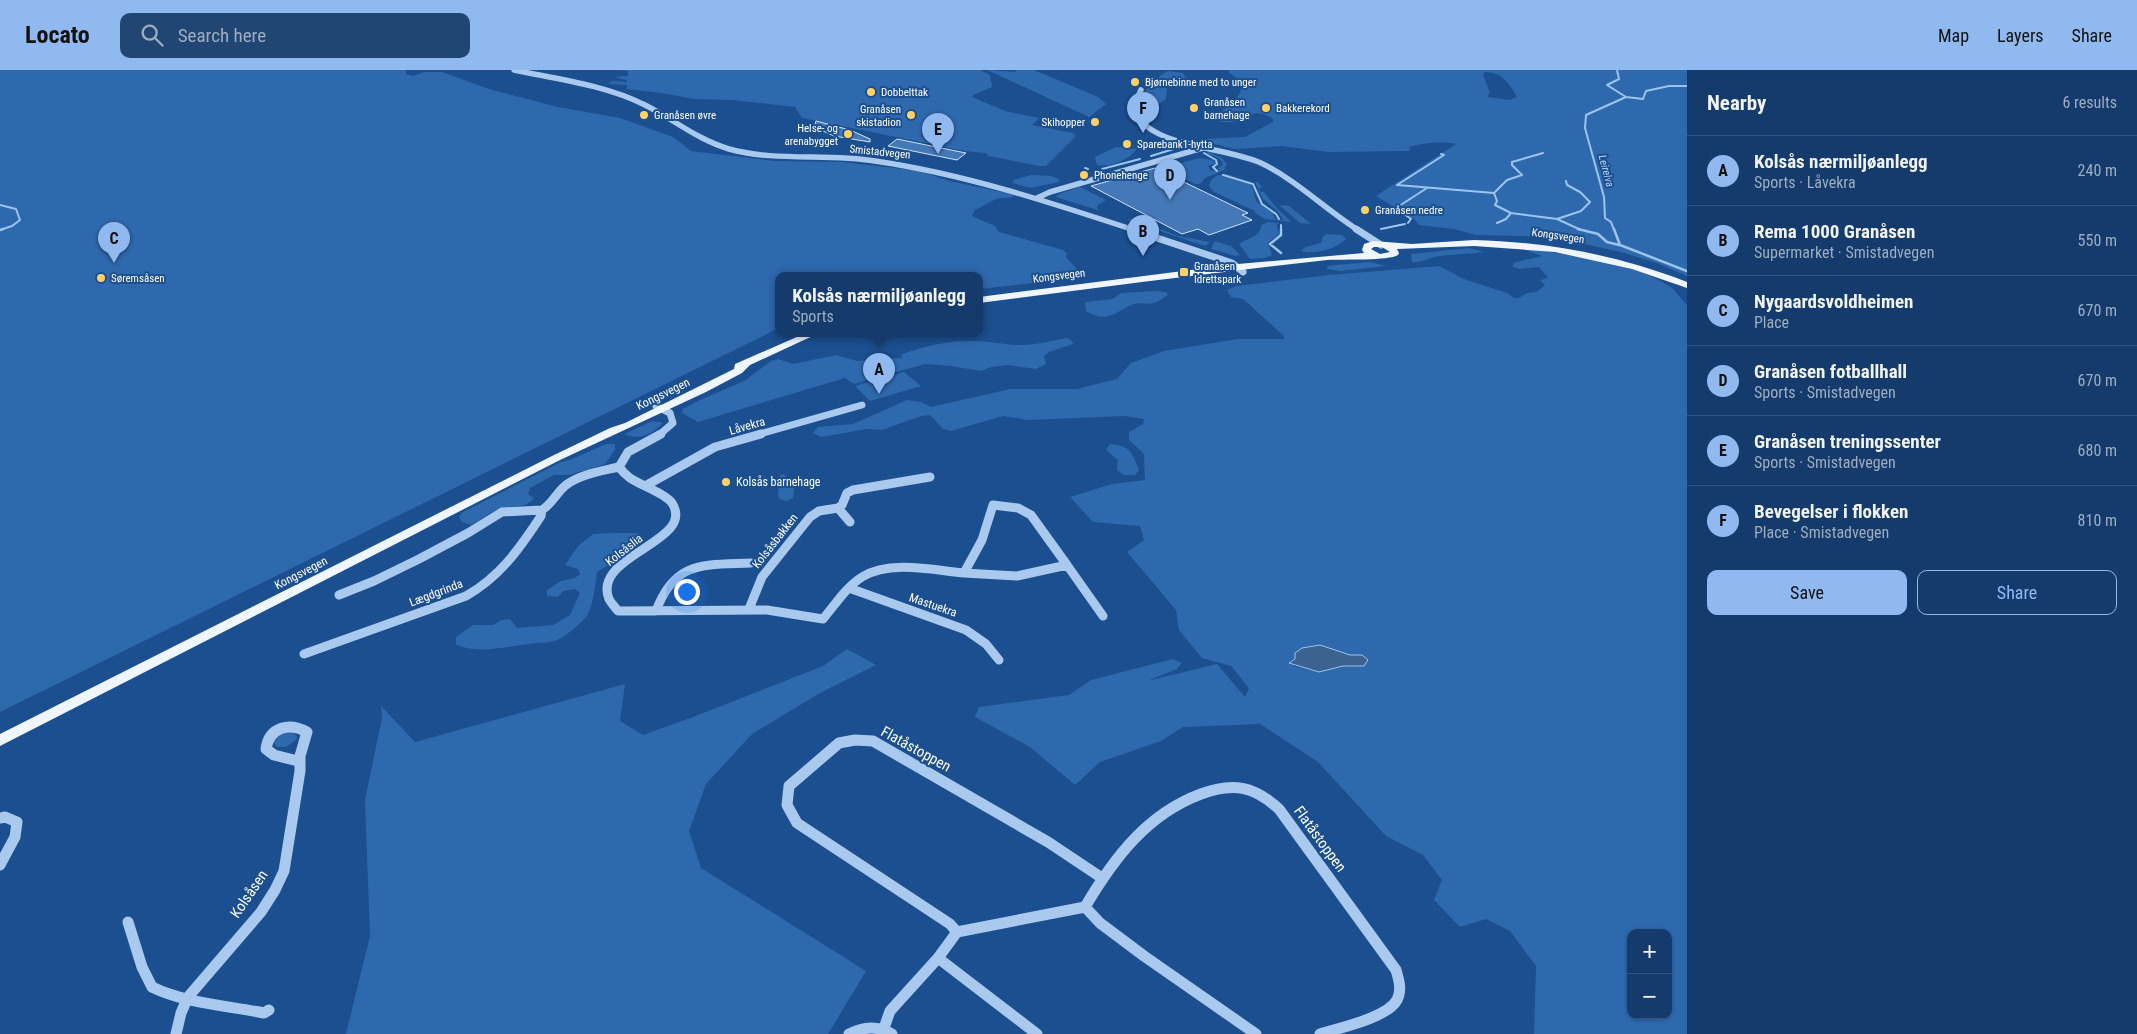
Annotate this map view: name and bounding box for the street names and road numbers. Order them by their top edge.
street label: Smistadvegen [849,142,911,162]
street label: Kongsvegen [1531,226,1585,246]
street label: Kongsvegen [1032,266,1086,286]
street label: Kongsvegen [634,375,692,413]
street label: Låvekra [727,414,767,438]
street label: Kolsåsbakken [749,511,801,571]
street label: Kolsåslia [603,531,645,569]
street label: Kongsvegen [272,554,330,592]
street label: Lægdgrinda [407,576,465,610]
street label: Mastuekra [907,590,959,620]
street label: Flatåstoppen [878,722,954,776]
street label: Flatåstoppen [1290,802,1350,876]
street label: Kolsåsen [226,867,272,921]

